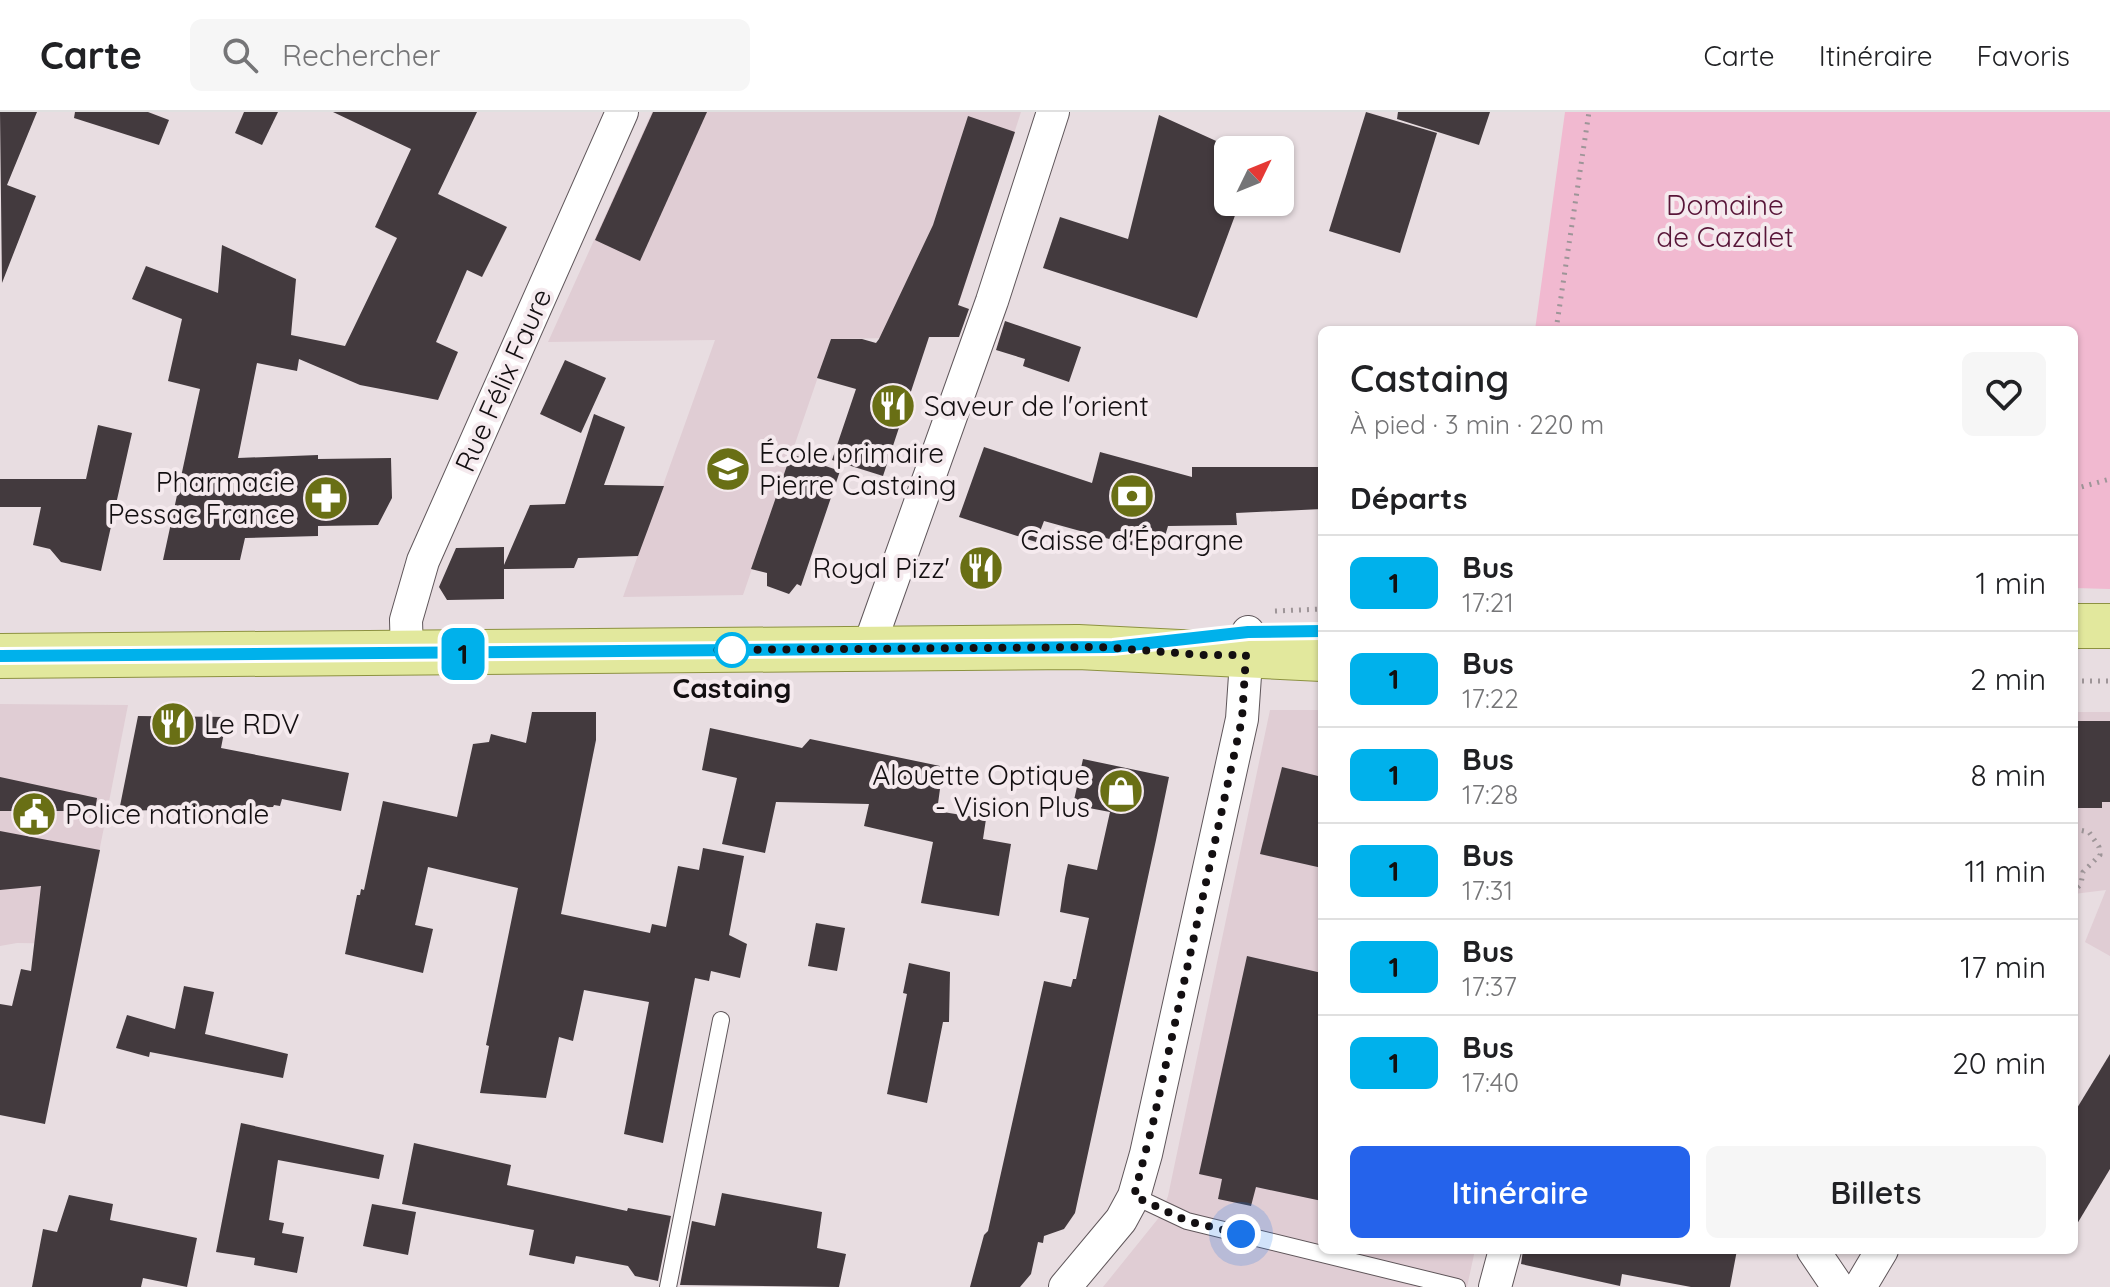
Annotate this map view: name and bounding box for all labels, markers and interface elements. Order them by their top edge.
search box [190,19,750,91]
text: Carte [40,31,142,79]
icon: search [218,33,262,77]
text: Rechercher [282,36,440,74]
text: Carte [1703,38,1775,73]
text: Itinéraire [1819,38,1933,73]
text: Favoris [1977,38,2070,73]
north arrow [1214,136,1294,216]
map controls [1214,136,1294,216]
park label: Domaine de Cazalet [1656,187,1794,254]
street label: Rue Félix Faure [447,283,559,477]
button: heart [1962,352,2046,436]
text: Castaing [1350,354,1509,402]
restaurant icon: Saveur de l'orient [869,382,917,430]
place label: Saveur de l'orient [924,388,1149,423]
text: À pied · 3 min · 220 m [1350,408,1604,441]
place label: École primaire Pierre Castaing [759,435,956,502]
school or university icon: École primaire Pierre Castaing [704,445,752,493]
place label: Pharmacie Pessac France [108,464,295,531]
bank icon: Caisse d'Épargne [1108,472,1156,520]
pharmacy icon: Pharmacie Pessac France [302,474,350,522]
text: Départs [1350,479,1467,517]
place label: Caisse d'Épargne [1020,522,1244,557]
restaurant icon: Royal Pizz' [957,544,1005,592]
text: Bus [1462,548,1514,586]
place label: Royal Pizz' [813,550,950,585]
text: 1 min [1976,564,2046,602]
text: 1 [1389,565,1399,600]
text: 17:21 [1462,586,1514,619]
line badge: 1 [437,628,489,680]
marker: Castaing [715,633,749,667]
text: 1 [458,636,468,671]
text: Bus [1462,644,1514,682]
text: 2 min [1970,660,2046,698]
text: 1 [1389,661,1399,696]
place label: Castaing [673,670,791,705]
text: 17:22 [1462,682,1519,715]
restaurant icon: Le RDV [149,700,197,748]
place label: Le RDV [204,706,300,741]
text: Bus [1462,740,1514,778]
text: 8 min [1970,756,2046,794]
place label: Alouette Optique - Vision Plus [872,757,1090,824]
text: 1 [1389,757,1399,792]
shop icon: Alouette Optique - Vision Plus [1097,767,1145,815]
text: 17:28 [1462,778,1518,811]
public building icon: Police nationale [10,790,58,838]
place label: Police nationale [65,796,269,831]
text: Bus [1462,836,1514,874]
text: 11 min [1964,852,2046,890]
text: 1 [1389,853,1399,888]
text: 17:31 [1462,874,1513,907]
text: Bus [1462,932,1514,970]
text: 17 min [1960,948,2046,986]
text: 1 [1389,949,1399,984]
text: 17:37 [1462,970,1517,1003]
text: Bus [1462,1028,1514,1066]
text: 20 min [1952,1044,2046,1082]
text: 1 [1389,1045,1399,1080]
text: 17:40 [1462,1066,1519,1099]
button: Itinéraire [1350,1146,1690,1238]
button: Billets [1706,1146,2046,1238]
your location [1221,1214,1261,1254]

